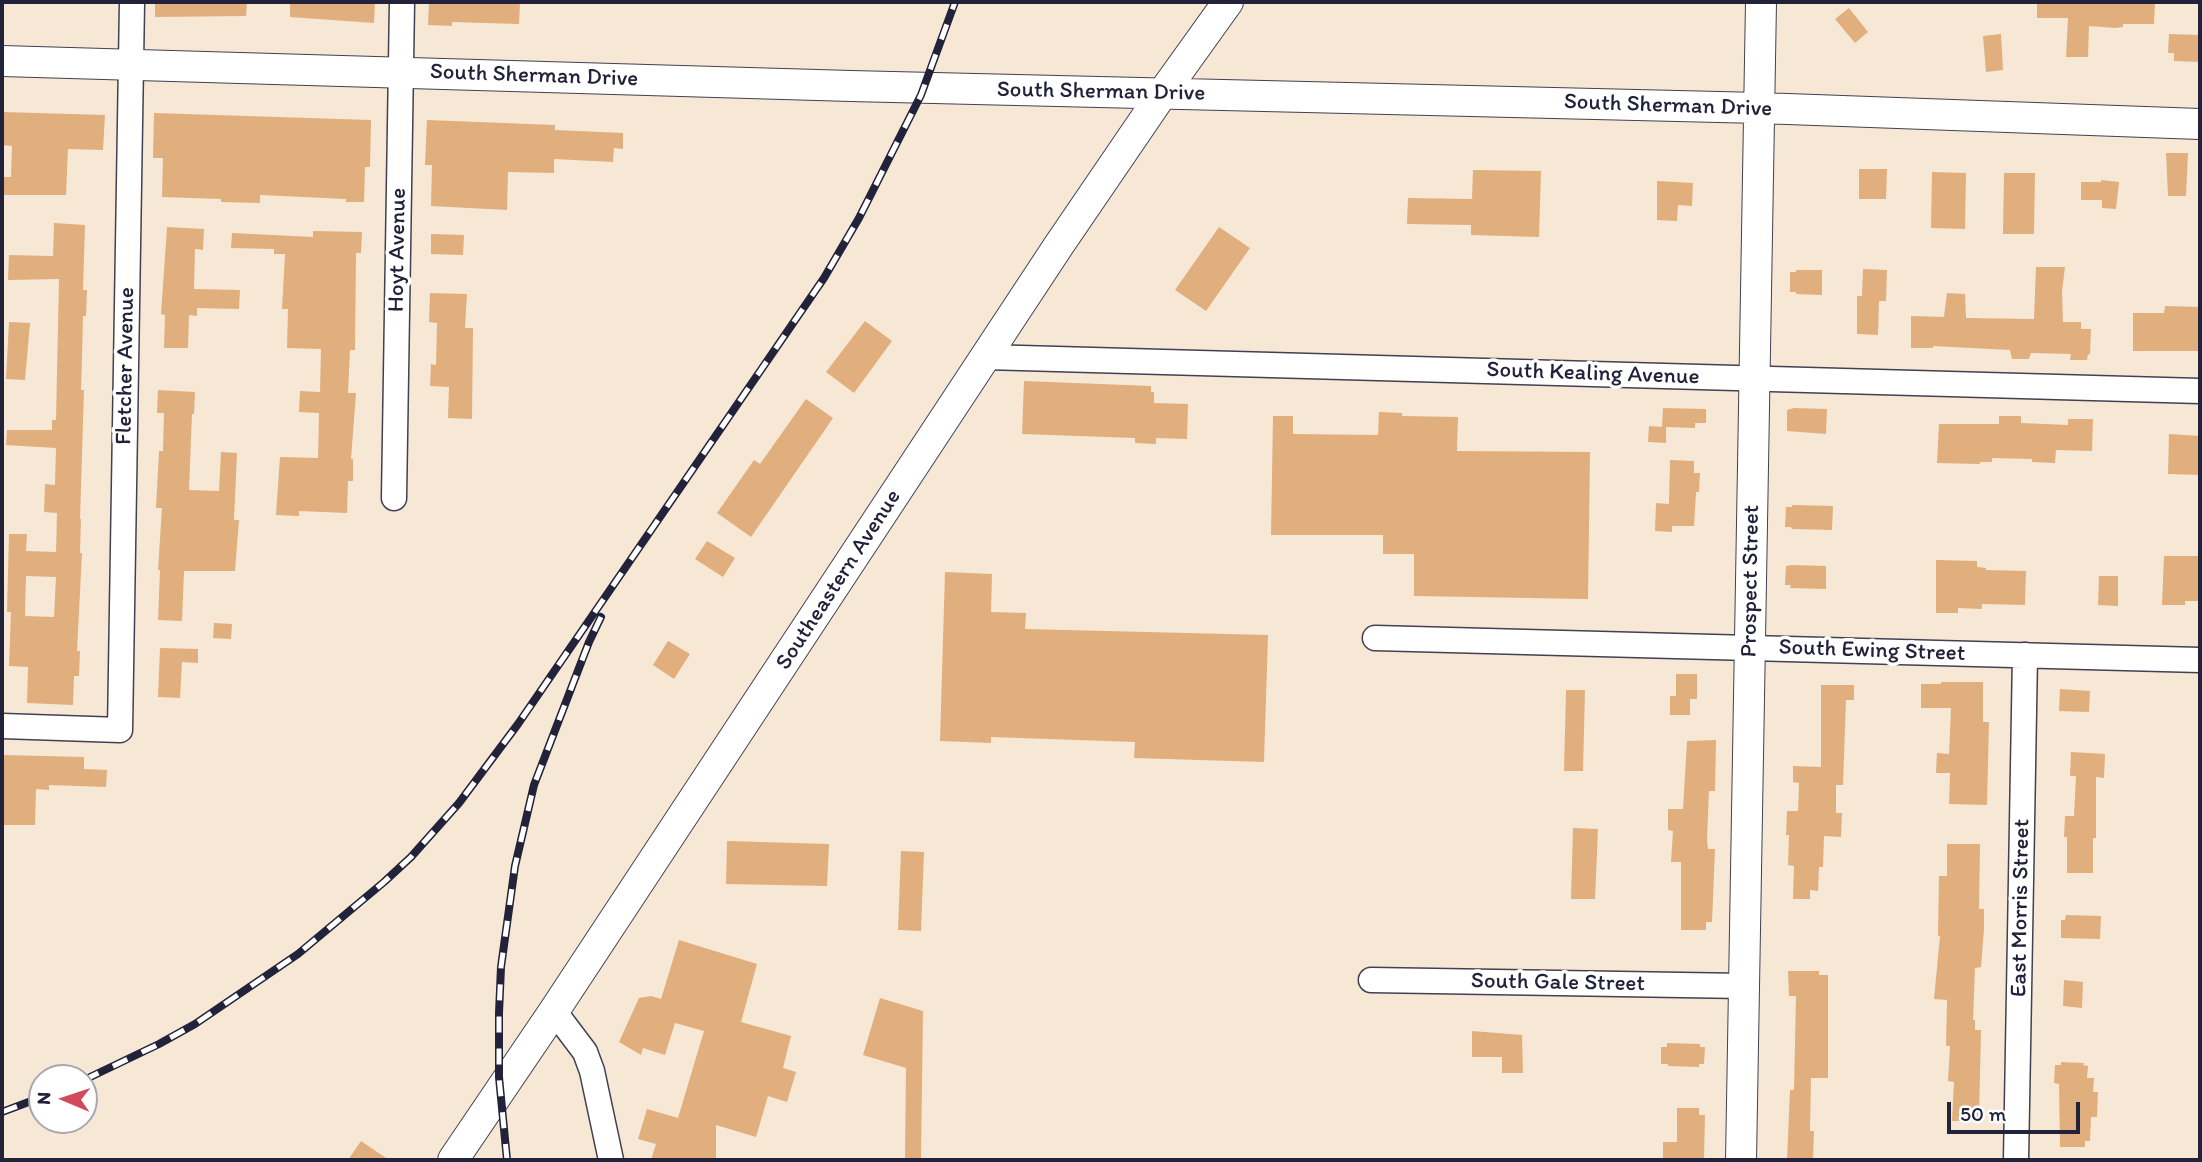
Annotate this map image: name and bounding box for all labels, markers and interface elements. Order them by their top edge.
street label: South Sherman Drive [429,59,639,93]
street label: South Sherman Drive [997,76,1205,108]
street label: South Sherman Drive [1563,89,1773,123]
street label: Hoyt Avenue [383,188,413,312]
street label: Fletcher Avenue [111,287,141,445]
street label: South Kealing Avenue [1486,356,1700,392]
street label: Southeastern Avenue [770,485,908,675]
street label: Prospect Street [1736,504,1766,658]
street label: South Ewing Street [1778,634,1966,668]
street label: East Morris Street [2006,818,2036,998]
street label: South Gale Street [1471,968,1645,998]
north arrow [28,1064,98,1134]
scale bar [1950,1088,2083,1132]
text: N [32,1092,55,1105]
text: 50 m [1960,1101,2006,1126]

